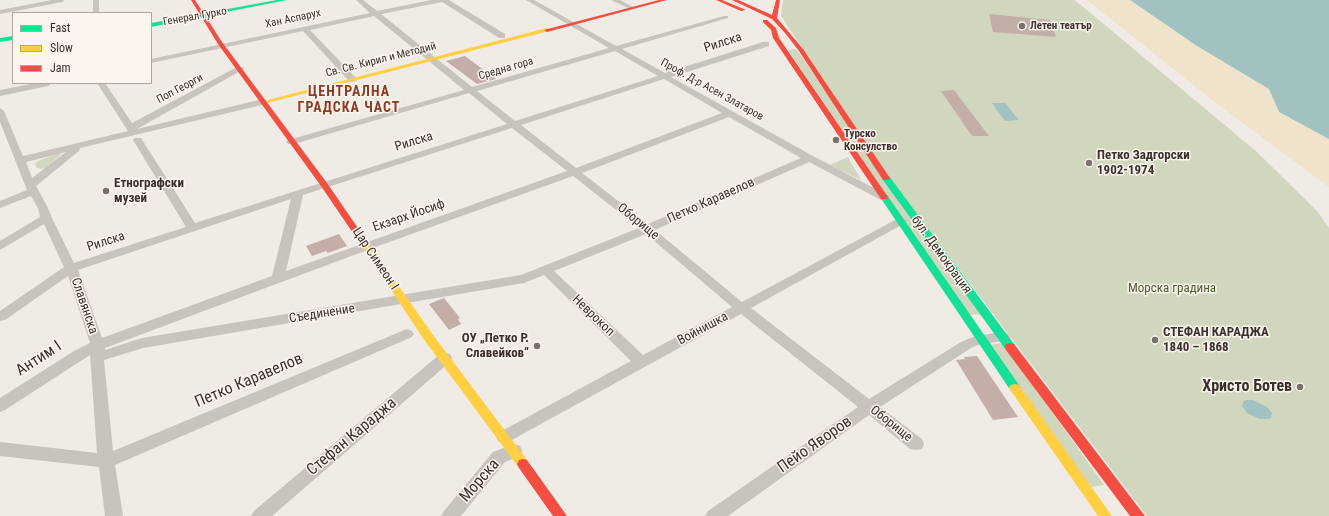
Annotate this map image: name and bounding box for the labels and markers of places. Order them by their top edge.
place label: Летен театър [1030,19,1092,33]
marker: Летен театър [1017,21,1027,31]
place label: Турско Консулство [844,127,897,153]
marker: Турско Консулство [831,135,841,145]
place label: Петко Задгорски 1902-1974 [1097,148,1190,179]
marker: Петко Задгорски 1902-1974 [1084,158,1094,168]
place label: Етнографски музей [114,176,184,207]
marker: Етнографски музей [101,186,111,196]
place label: СТЕФАН КАРАДЖА 1840 – 1868 [1163,325,1269,356]
place label: ОУ „Петко Р. Славейков“ [462,331,529,362]
marker: СТЕФАН КАРАДЖА 1840 – 1868 [1150,335,1160,345]
marker: ОУ „Петко Р. Славейков“ [532,341,542,351]
place label: Христо Ботев [1202,377,1292,397]
marker: Христо Ботев [1295,382,1305,392]

